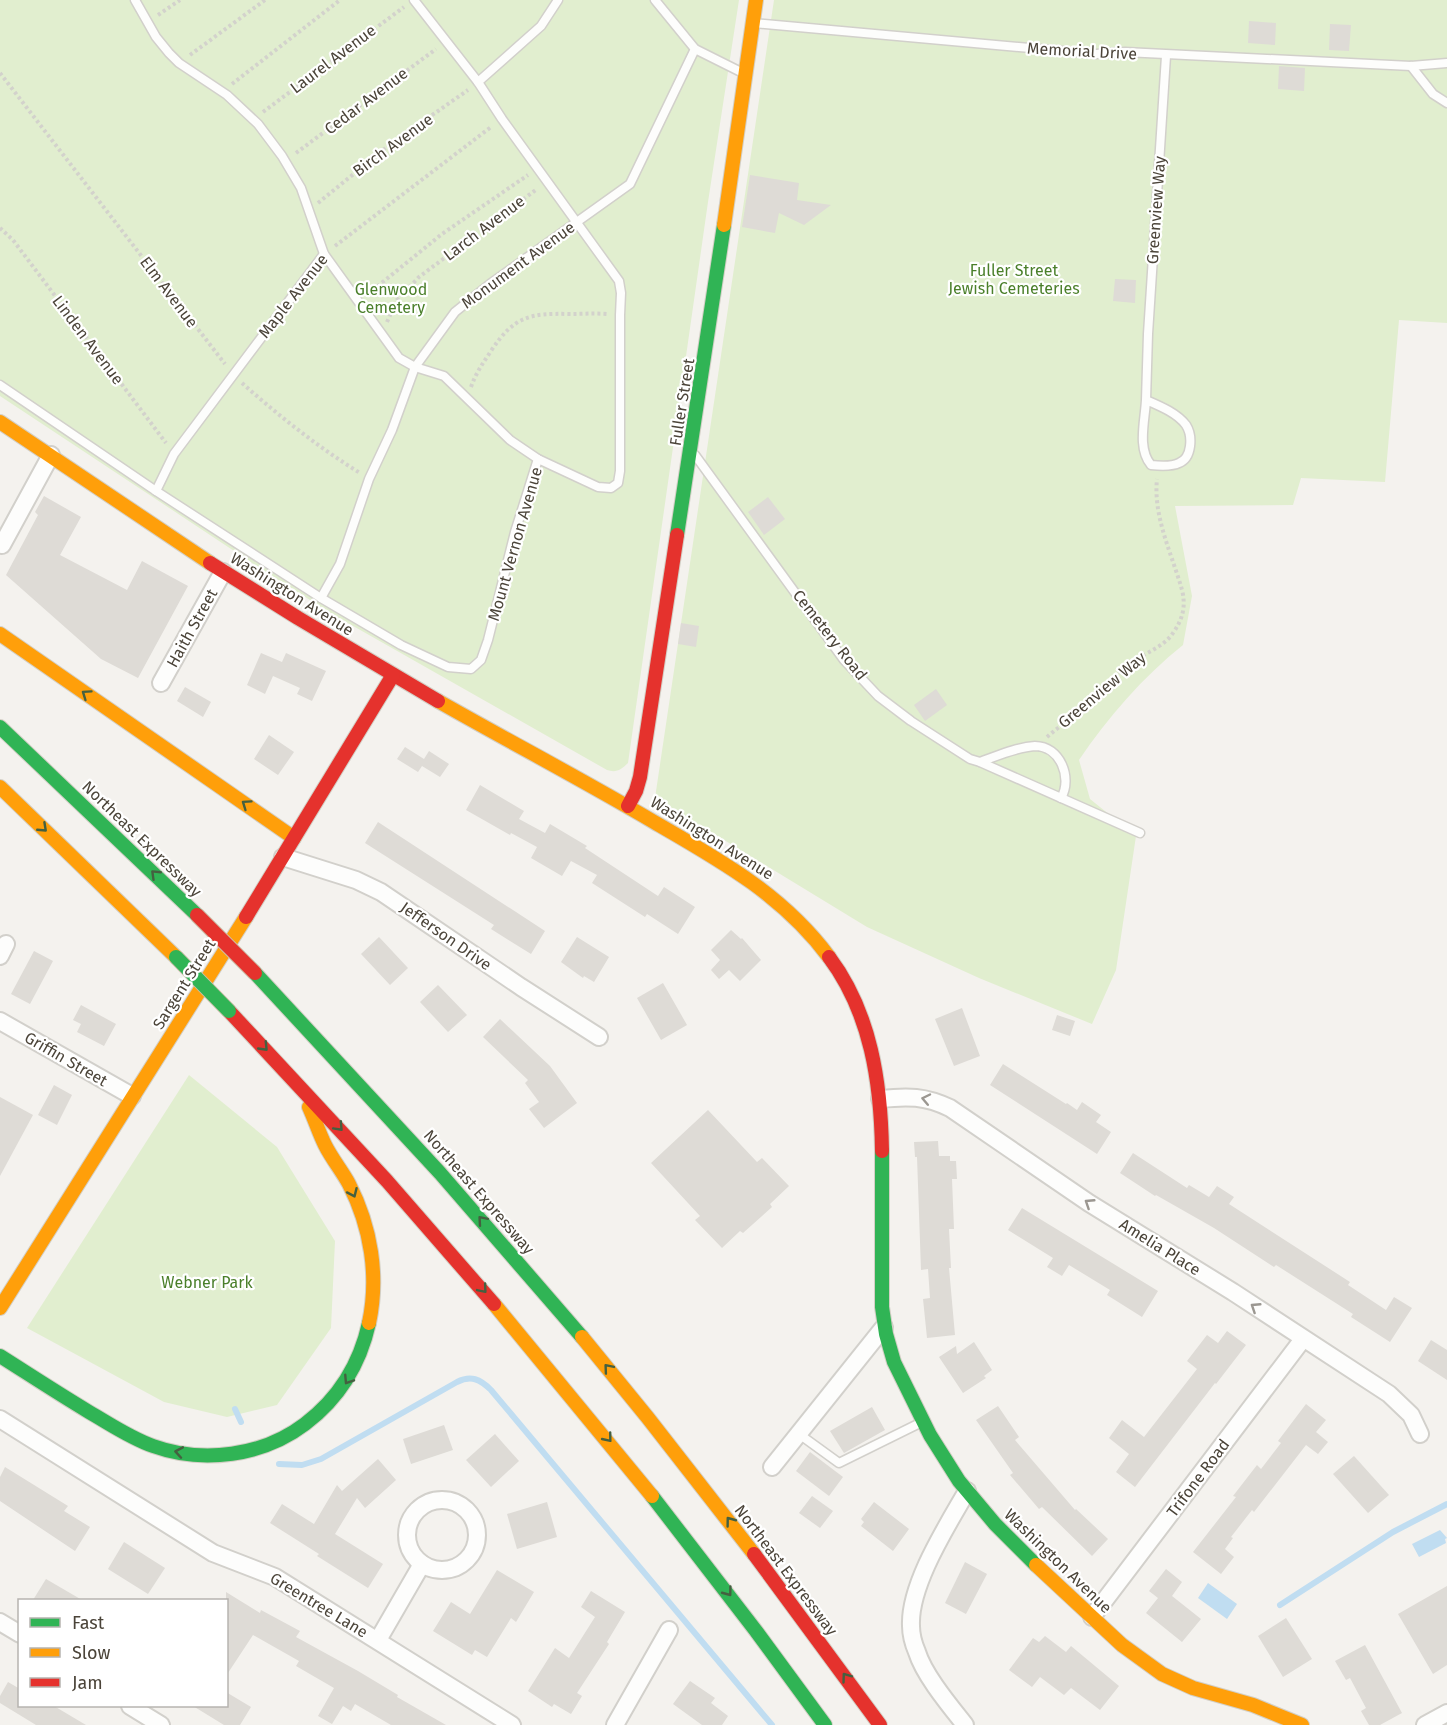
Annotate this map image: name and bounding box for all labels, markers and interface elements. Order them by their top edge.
street label: Laurel Avenue [286,21,380,97]
street label: Memorial Drive [1027,39,1137,63]
street label: Cedar Avenue [321,64,411,138]
street label: Birch Avenue [349,110,437,180]
street label: Greenview Way [1143,155,1169,265]
street label: Larch Avenue [440,191,528,265]
street label: Monument Avenue [458,218,578,312]
street label: Maple Avenue [254,250,332,342]
street label: Elm Avenue [136,253,202,331]
park label: Fuller Street Jewish Cemeteries [948,261,1080,298]
park label: Glenwood Cemetery [355,280,427,317]
street label: Linden Avenue [48,292,128,388]
street label: Fuller Street [666,357,698,447]
street label: Mount Vernon Avenue [484,465,546,623]
street label: Washington Avenue [227,548,357,640]
street label: Haith Street [163,585,221,671]
street label: Cemetery Road [789,586,871,684]
street label: Greenview Way [1054,648,1150,732]
one-way arrow [82,690,93,701]
street label: Northeast Expressway [78,777,206,901]
street label: Washington Avenue [647,792,777,884]
one-way arrow [242,801,253,812]
one-way arrow [35,820,46,831]
one-way arrow [152,871,163,882]
street label: Jefferson Drive [397,898,495,974]
street label: Sargent Street [149,935,219,1033]
street label: Griffin Street [21,1028,111,1090]
one-way arrow [257,1040,268,1051]
one-way arrow [921,1093,931,1106]
one-way arrow [332,1121,343,1131]
street label: Northeast Expressway [420,1126,538,1258]
one-way arrow [345,1187,357,1198]
one-way arrow [1085,1199,1096,1210]
street label: Amelia Place [1116,1215,1204,1279]
one-way arrow [478,1216,489,1227]
park label: Webner Park [161,1273,253,1292]
one-way arrow [476,1282,487,1293]
one-way arrow [1250,1303,1261,1314]
one-way arrow [604,1364,615,1375]
one-way arrow [344,1373,355,1384]
one-way arrow [600,1432,611,1443]
street label: Trifone Road [1163,1435,1233,1521]
one-way arrow [175,1447,184,1459]
street label: Northeast Expressway [731,1501,841,1639]
street label: Washington Avenue [1000,1505,1116,1617]
one-way arrow [726,1516,737,1527]
street label: Greentree Lane [267,1568,371,1642]
one-way arrow [720,1586,731,1597]
legend [18,1599,228,1707]
text: Fast [72,1612,105,1634]
text: Slow [72,1642,111,1664]
text: Jam [72,1672,103,1694]
one-way arrow [842,1673,853,1684]

